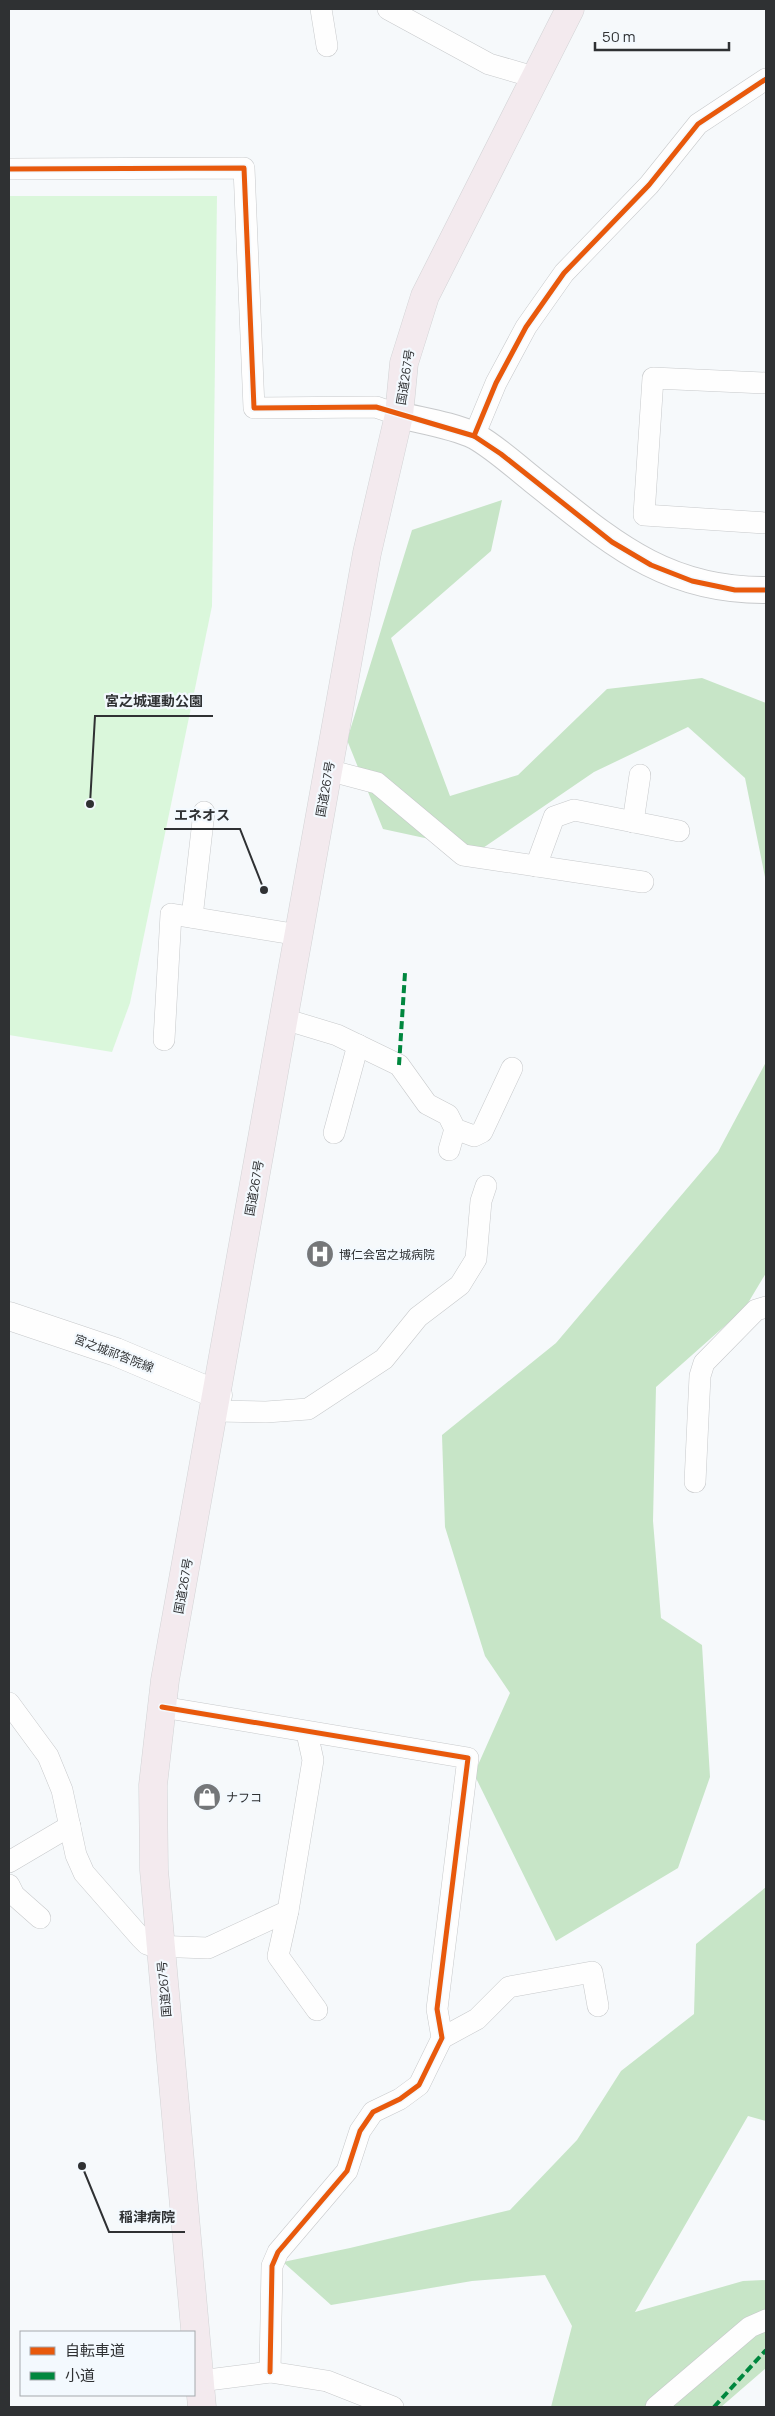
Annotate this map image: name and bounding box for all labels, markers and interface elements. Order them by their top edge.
scale bar [595,20,729,52]
text: 50 m [602,26,636,47]
street label: 国道267号 [392,348,418,406]
callout: 宮之城運動公園 [95,687,213,716]
text: 宮之城運動公園 [105,691,203,710]
street label: 国道267号 [312,760,338,818]
callout: エネオス [164,800,240,829]
text: エネオス [174,805,230,824]
street label: 国道267号 [241,1159,267,1217]
hospital icon: 博仁会宮之城病院 [305,1239,335,1269]
place label: 博仁会宮之城病院 [339,1246,435,1263]
street label: 宮之城祁答院線 [72,1330,156,1376]
street label: 国道267号 [170,1557,196,1615]
shop icon: ナフコ [192,1782,222,1812]
place label: ナフコ [226,1789,262,1806]
street label: 国道267号 [153,1960,175,2018]
callout: 稲津病院 [109,2203,185,2232]
text: 稲津病院 [119,2207,175,2226]
legend [20,2331,195,2396]
text: 自転車道 [65,2340,125,2361]
text: 小道 [65,2365,95,2386]

